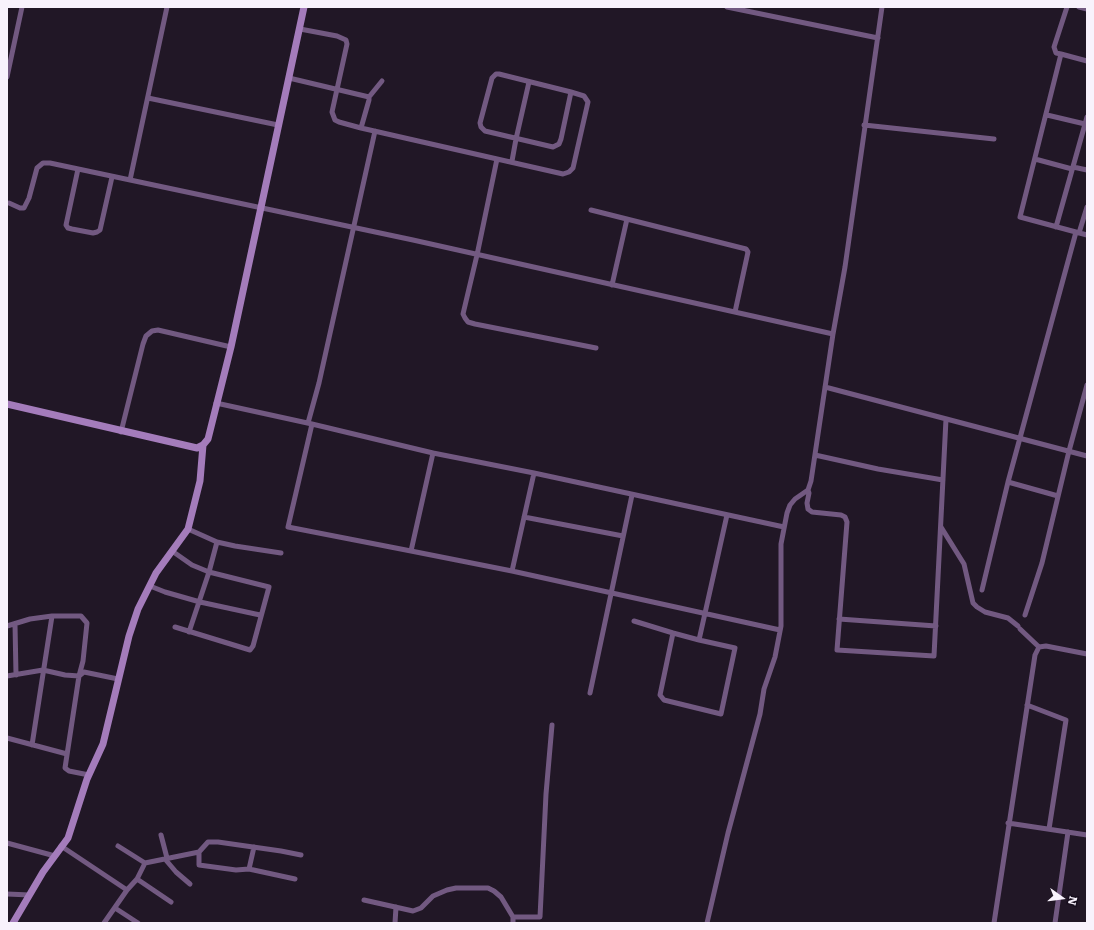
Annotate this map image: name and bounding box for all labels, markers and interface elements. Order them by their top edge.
north arrow [1042,878,1082,918]
text: N [1065,894,1083,907]

